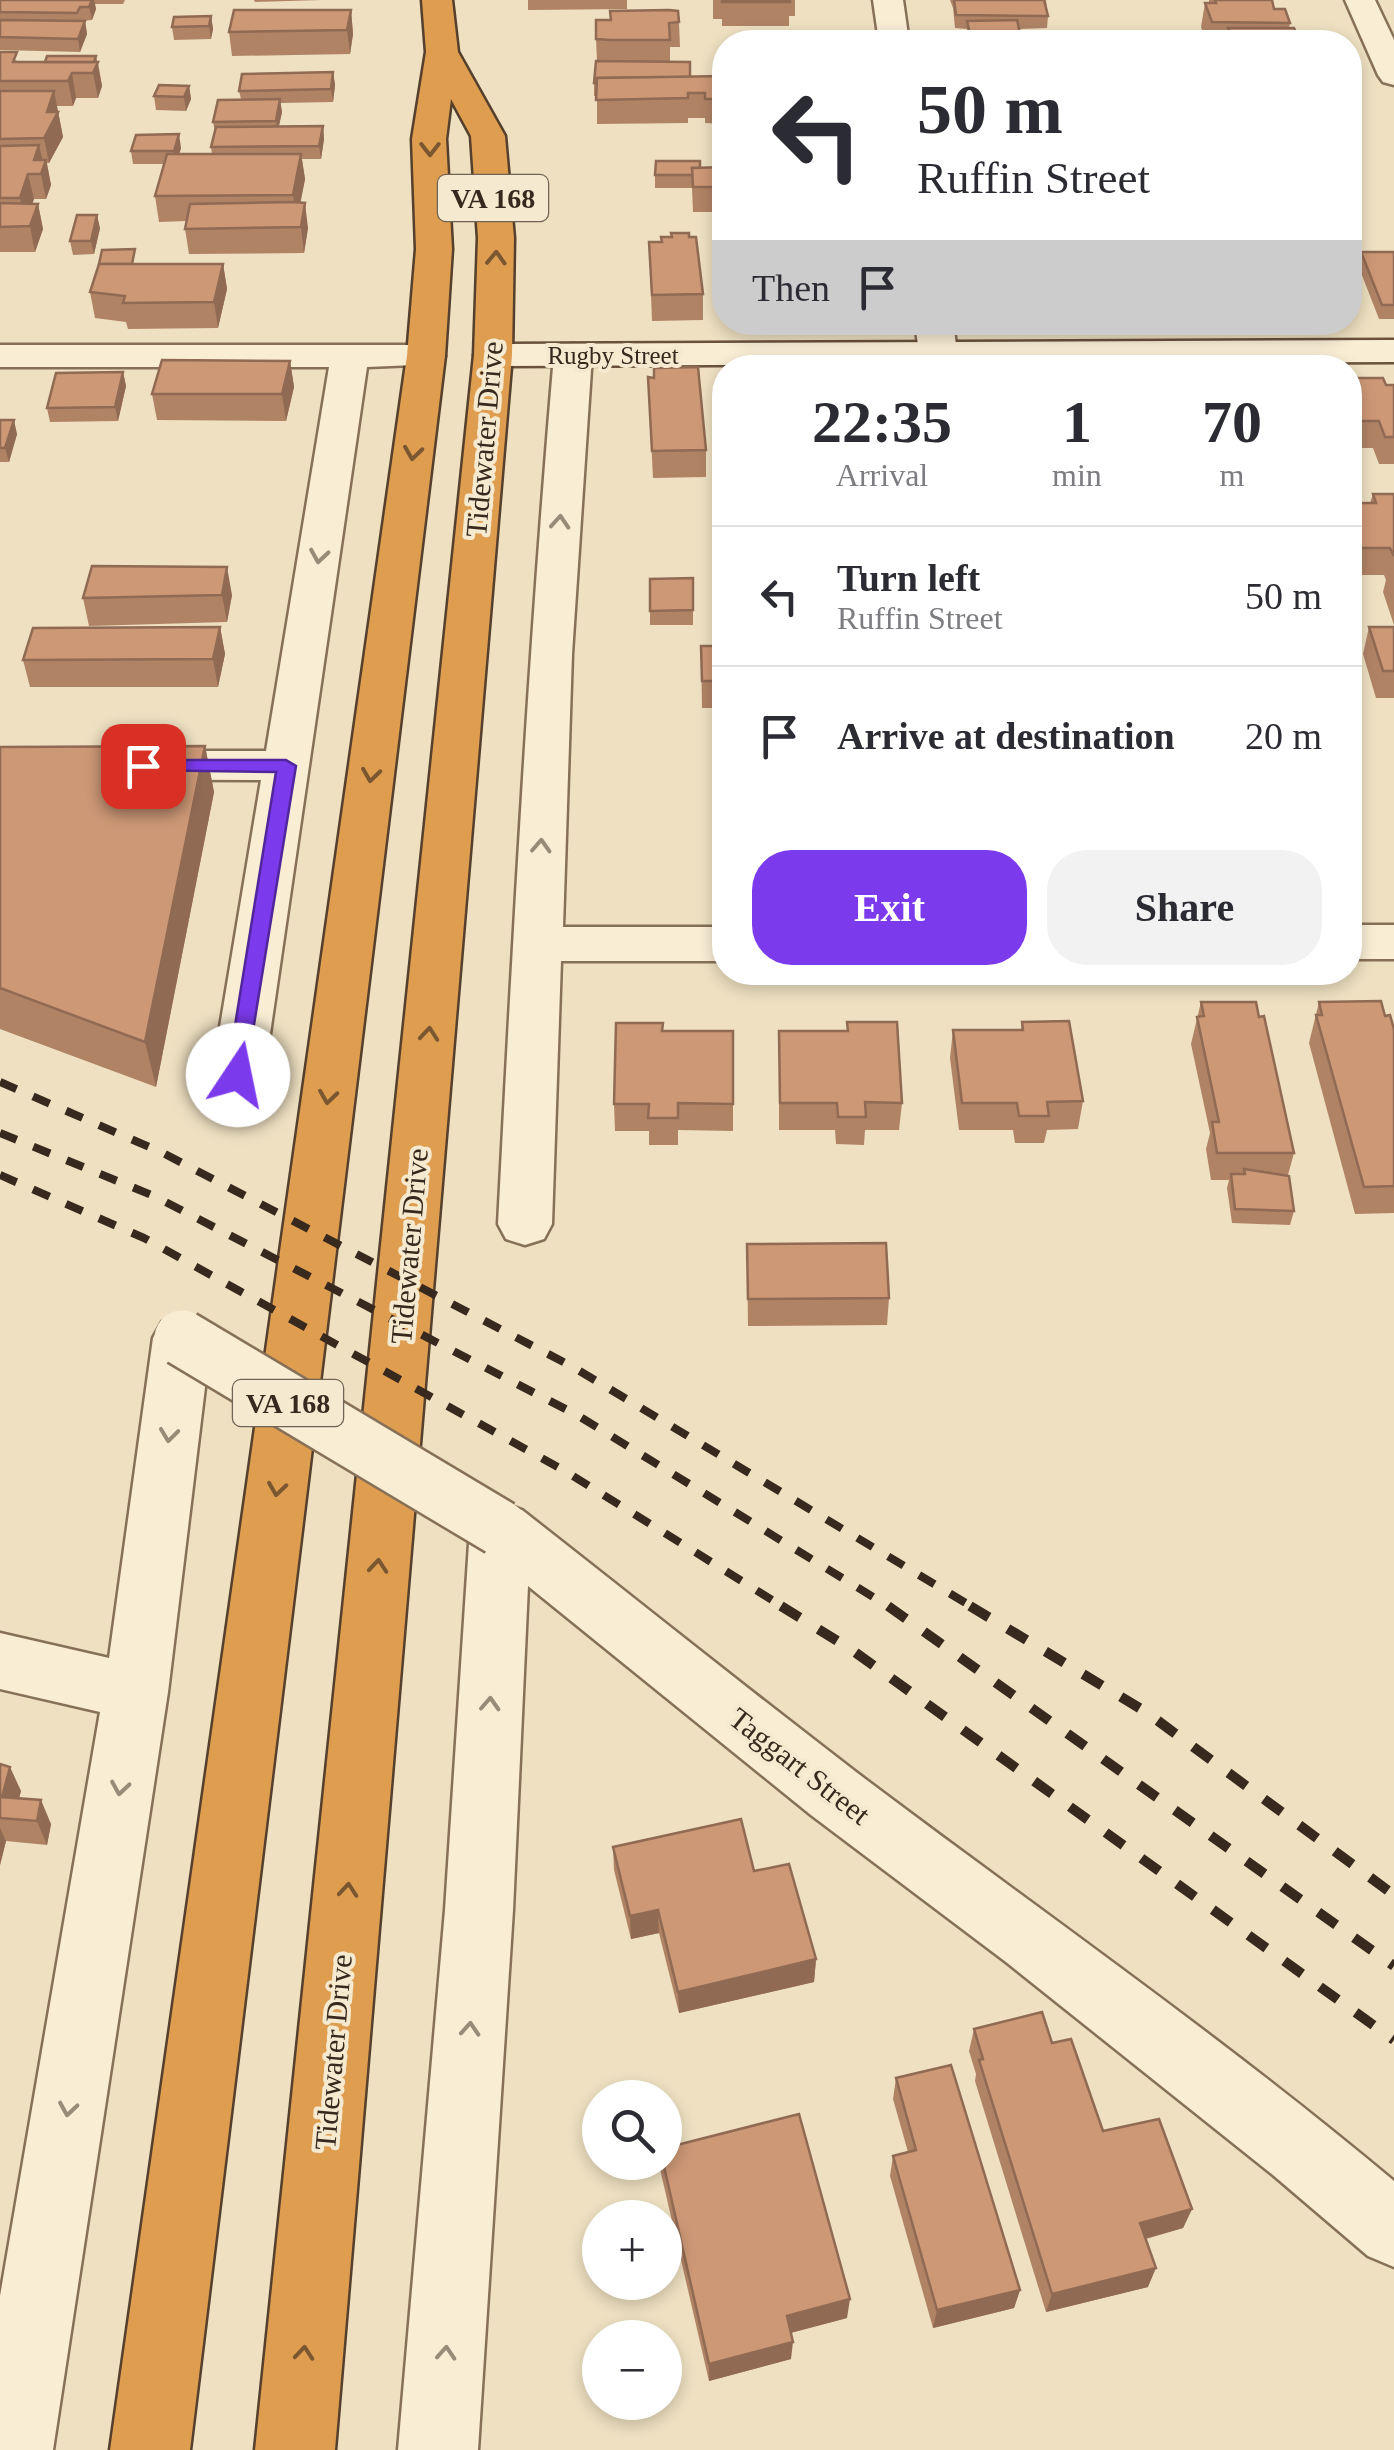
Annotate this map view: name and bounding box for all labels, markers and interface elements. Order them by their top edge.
icon: left [752,70,882,200]
text: 50 m [917,71,1063,148]
one-way arrow [419,142,441,157]
text: Ruffin Street [917,153,1150,203]
road number: VA 168 [438,175,548,221]
one-way arrow [485,249,506,265]
icon: arrive [850,260,905,315]
text: Then [752,267,830,309]
street label: Tidewater Drive [459,340,509,538]
street label: Rugby Street [547,342,679,369]
text: 22:35 [812,389,952,455]
text: 1 [1062,389,1092,455]
text: 70 [1202,389,1262,455]
one-way arrow [404,444,425,461]
text: Arrival [836,457,928,493]
text: min [1052,457,1102,493]
text: m [1219,457,1244,493]
one-way arrow [548,513,570,529]
one-way arrow [309,548,330,565]
text: Turn left [837,557,980,599]
icon: left [752,569,807,624]
text: 50 m [1245,575,1322,617]
text: Ruffin Street [837,600,1003,636]
icon: arrive [752,709,807,764]
text: Arrive at destination [837,715,1175,757]
text: 20 m [1245,715,1322,757]
pin [101,724,186,809]
icon: arrive [116,739,171,794]
one-way arrow [361,767,382,783]
one-way arrow [530,838,551,854]
button: Exit [752,850,1027,965]
button: Share [1047,850,1322,965]
position arrow [186,1023,290,1127]
one-way arrow [417,1025,439,1041]
one-way arrow [319,1089,340,1105]
street label: Tidewater Drive [384,1147,434,1345]
road number: VA 168 [233,1380,343,1426]
one-way arrow [159,1427,180,1443]
one-way arrow [267,1480,288,1497]
one-way arrow [367,1558,389,1574]
one-way arrow [479,1696,500,1712]
street label: Taggart Street [723,1701,877,1831]
one-way arrow [110,1779,131,1796]
one-way arrow [337,1882,358,1898]
street label: Tidewater Drive [308,1953,358,2151]
one-way arrow [458,2020,480,2036]
map controls [582,2080,682,2420]
button: search [582,2080,682,2180]
one-way arrow [58,2100,79,2117]
button: + [582,2200,682,2300]
button: − [582,2320,682,2420]
one-way arrow [434,2344,456,2360]
one-way arrow [293,2345,314,2361]

